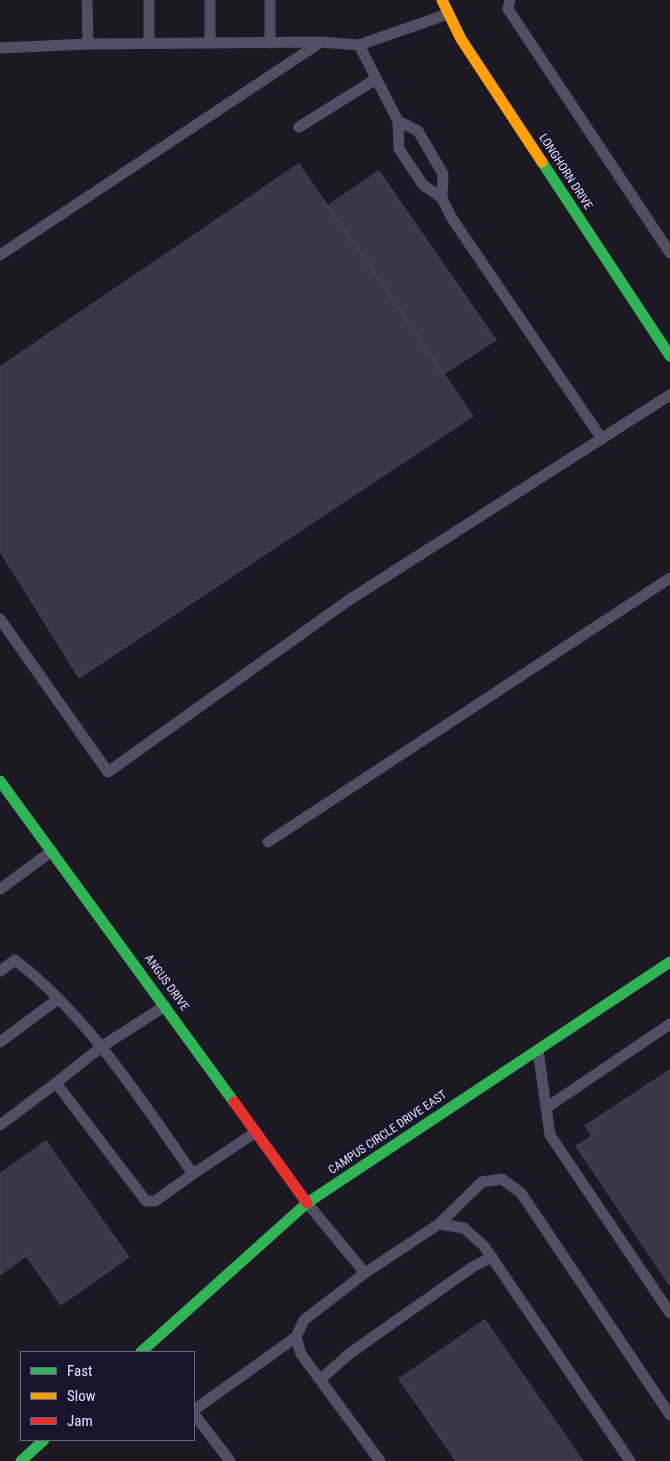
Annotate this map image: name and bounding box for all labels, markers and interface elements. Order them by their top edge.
street label: LONGHORN DRIVE [535,132,595,212]
street label: ANGUS DRIVE [141,952,191,1014]
street label: CAMPUS CIRCLE DRIVE EAST [326,1088,450,1178]
legend [20,1351,195,1441]
text: Fast [67,1362,92,1380]
text: Slow [67,1387,96,1405]
text: Jam [67,1412,93,1430]

